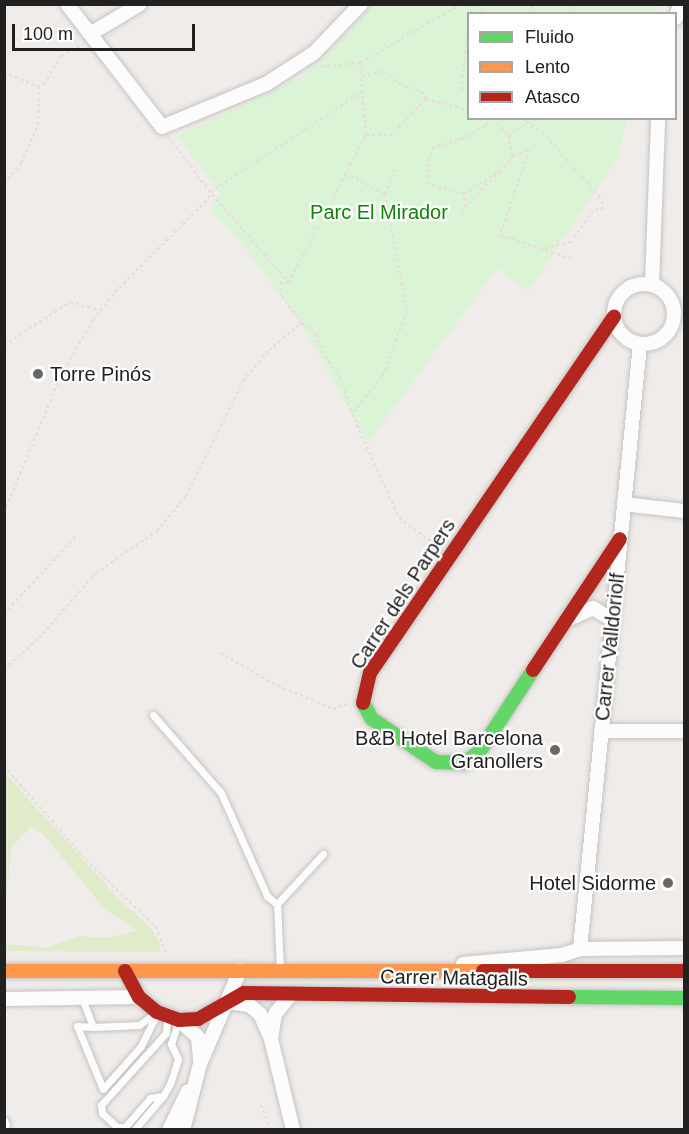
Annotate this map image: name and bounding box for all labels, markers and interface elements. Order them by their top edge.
scale bar [15,12,198,50]
legend [467,12,677,120]
text: 100 m [23,24,73,44]
text: Fluido [525,27,574,47]
text: Lento [525,57,570,77]
text: Atasco [525,87,580,107]
park label: Parc El Mirador [310,200,448,224]
place label: Torre Pinós [50,362,151,386]
marker: Torre Pinós [31,367,45,381]
street label: Carrer dels Parpers [345,514,461,674]
street label: Carrer Valldoriolf [590,572,630,722]
place label: B&B Hotel Barcelona Granollers [355,726,543,773]
marker: B&B Hotel Barcelona Granollers [548,743,562,757]
place label: Hotel Sidorme [529,871,656,895]
marker: Hotel Sidorme [661,876,675,890]
street label: Carrer Matagalls [380,965,528,991]

